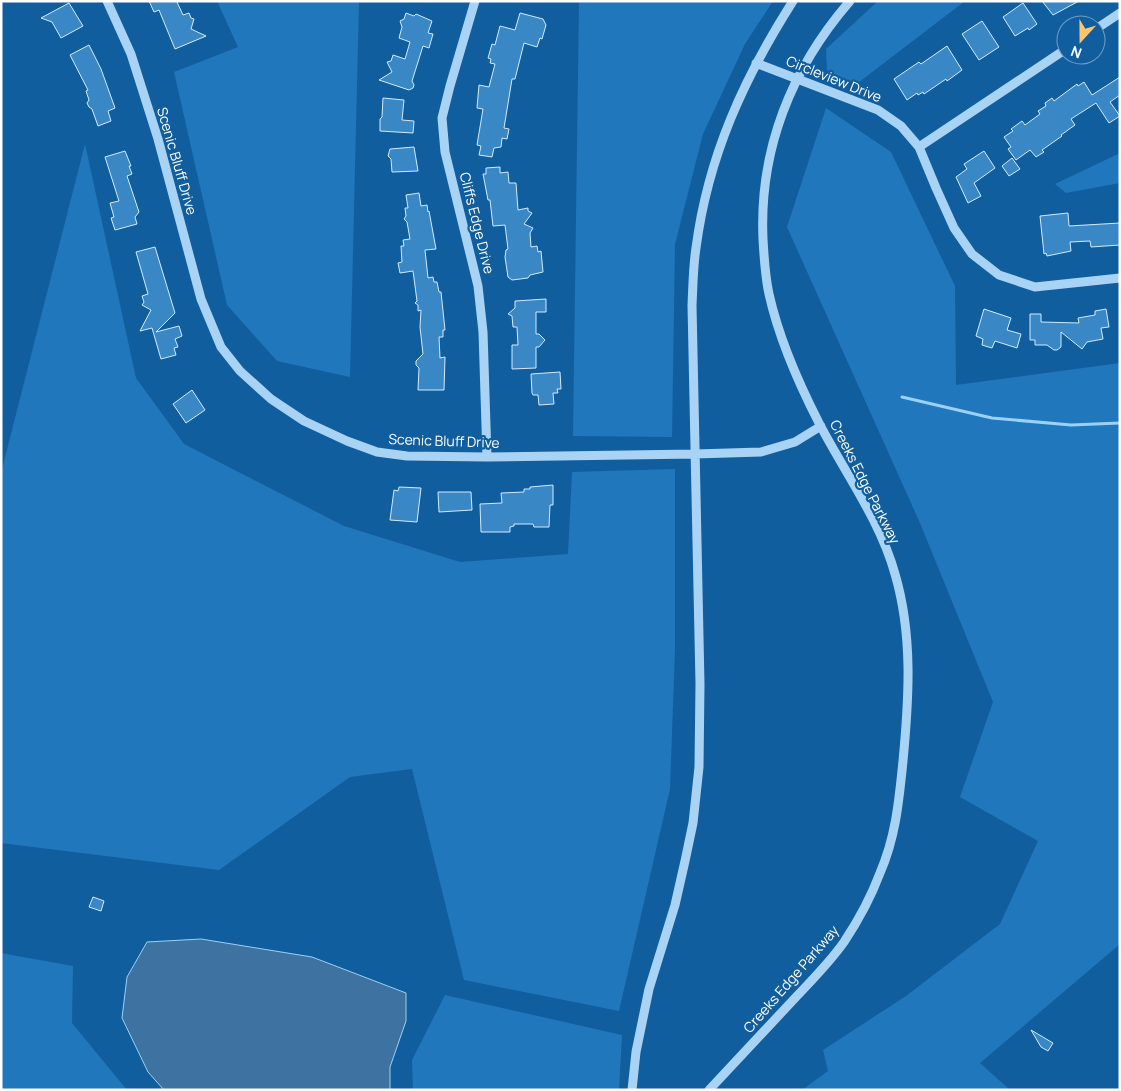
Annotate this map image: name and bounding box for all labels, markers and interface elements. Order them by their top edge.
north arrow [1056,15,1106,65]
text: N [1068,42,1084,63]
street label: Circleview Drive [784,51,885,106]
street label: Scenic Bluff Drive [153,105,202,217]
street label: Cliffs Edge Drive [456,170,499,276]
street label: Creeks Edge Parkway [826,417,905,548]
street label: Scenic Bluff Drive [388,429,500,452]
street label: Creeks Edge Parkway [739,920,843,1037]

